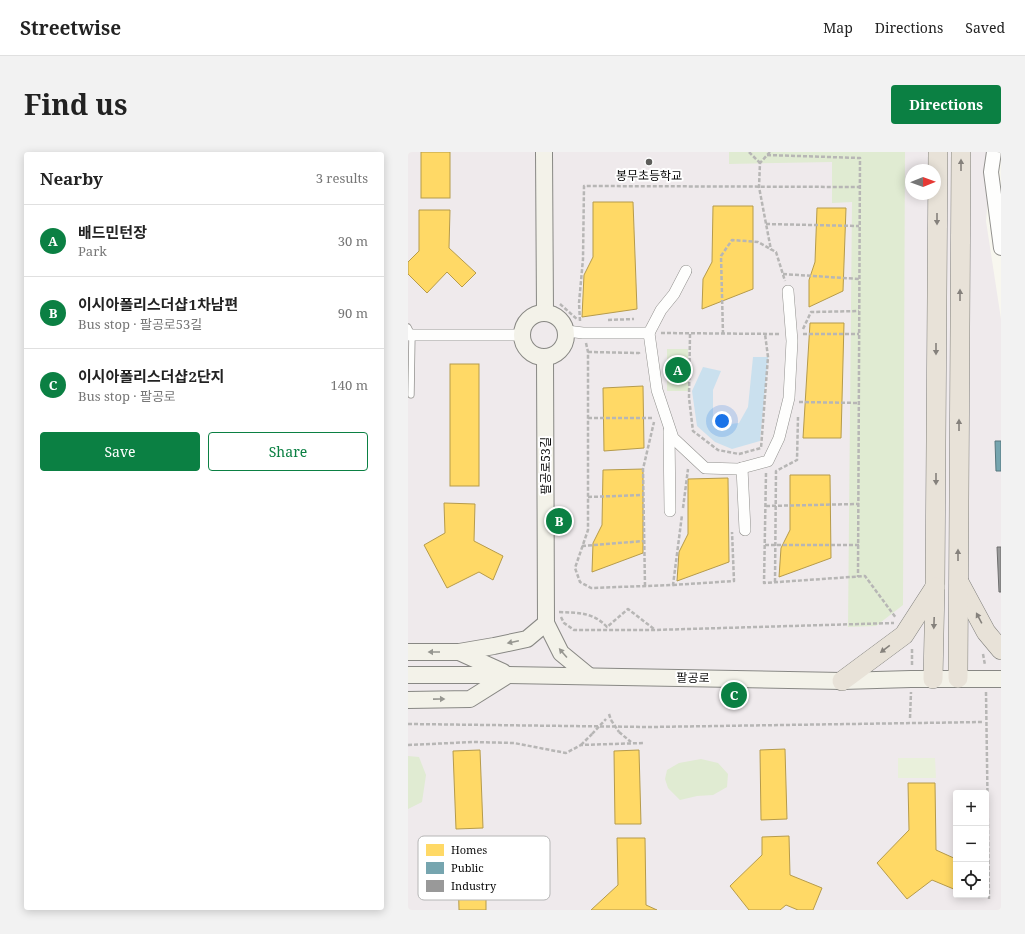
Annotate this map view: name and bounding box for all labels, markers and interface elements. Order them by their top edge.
text: Streetwise [20,15,121,41]
text: Map [823,18,853,37]
text: Directions [875,18,943,37]
text: Saved [965,18,1005,37]
text: Find us [24,85,128,123]
button: Directions [891,85,1001,124]
marker: 봉무초등학교 [644,157,654,167]
one-way arrow [958,158,964,171]
north arrow [905,164,941,200]
text: Nearby [40,167,103,190]
place label: 봉무초등학교 [616,167,682,184]
text: 3 results [316,169,368,187]
one-way arrow [934,213,940,226]
text: 배드민턴장 [78,222,147,242]
text: A [48,232,58,250]
text: 30 m [338,232,368,250]
text: Park [78,242,107,260]
one-way arrow [957,288,963,301]
text: 이시아폴리스더샵1차남편 [78,294,238,314]
text: B [49,304,57,322]
text: 90 m [338,304,368,322]
text: Bus stop · 팔공로53길 [78,315,202,333]
one-way arrow [933,343,939,356]
pin: A [665,355,691,385]
text: 이시아폴리스더샵2단지 [78,366,224,386]
text: C [49,376,57,394]
text: 140 m [331,376,368,394]
text: Bus stop · 팔공로 [78,387,176,405]
your location [712,411,732,431]
one-way arrow [956,418,962,431]
button: Save [40,432,200,471]
button: Share [208,432,368,471]
street label: 팔공로53길 [537,437,554,495]
one-way arrow [933,473,939,486]
pin: B [546,506,572,536]
one-way arrow [955,548,961,561]
one-way arrow [975,612,982,624]
one-way arrow [931,617,937,630]
one-way arrow [507,639,519,645]
one-way arrow [880,645,890,653]
one-way arrow [559,648,568,659]
one-way arrow [427,649,440,655]
street label: 팔공로 [676,669,710,686]
pin: C [721,680,747,710]
one-way arrow [433,696,446,702]
map controls [953,790,989,898]
button: + [953,790,989,826]
button: − [953,826,989,862]
legend [418,836,550,900]
text: Homes [451,842,487,857]
text: Public [451,860,484,875]
button: locate [953,862,989,898]
text: Industry [451,878,497,893]

